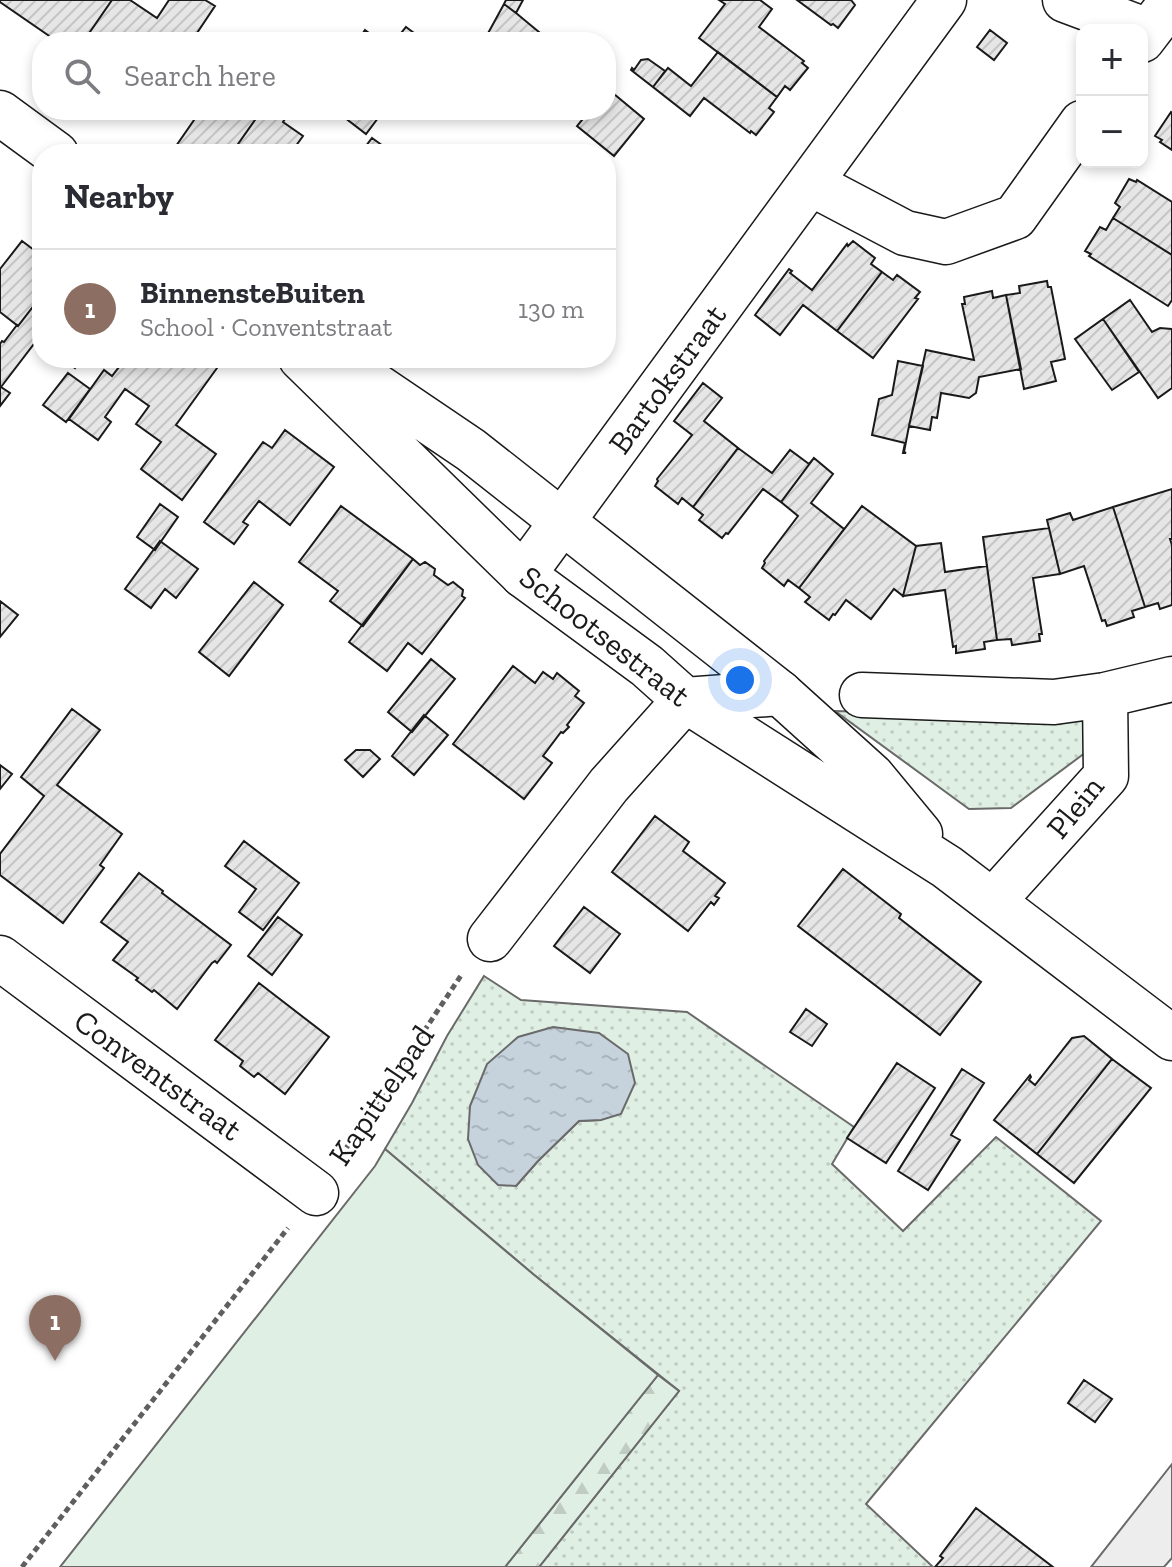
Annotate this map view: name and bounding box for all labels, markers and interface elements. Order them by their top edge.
map controls [1076,24,1148,168]
button: + [1076,24,1148,96]
search box [32,32,616,120]
icon: search [60,54,104,98]
text: Search here [124,58,276,94]
button: − [1076,96,1148,168]
text: Nearby [64,176,174,217]
text: BinnensteBuiten [140,275,365,311]
text: 1 [85,293,95,325]
text: 130 m [518,293,584,325]
street label: Bartokstraat [600,297,734,461]
text: School · Conventstraat [140,311,392,343]
street label: Schootsestraat [512,558,698,714]
your location [720,660,760,700]
street label: Plein [1038,768,1112,846]
street label: Conventstraat [67,1001,249,1149]
street label: Kapittelpad [320,1017,442,1172]
pin: 1 [29,1295,81,1361]

